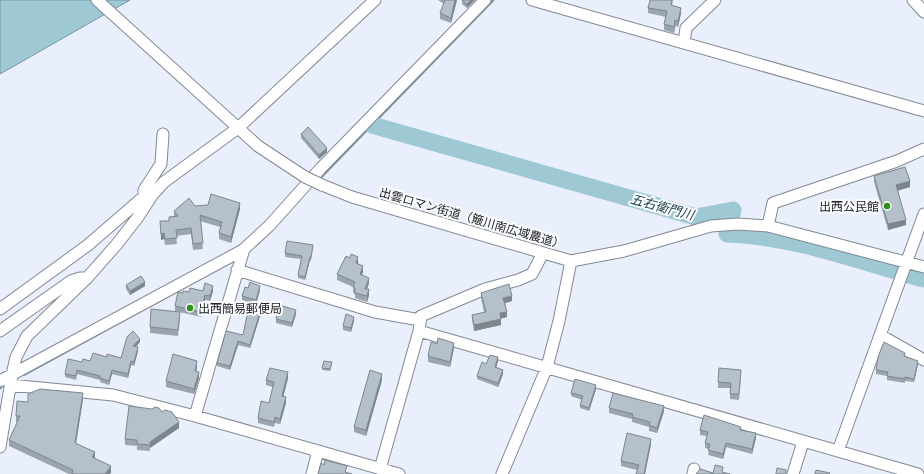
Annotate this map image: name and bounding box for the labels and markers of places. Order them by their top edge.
place label: 出西公民館 [819,199,879,214]
marker: 出西公民館 [882,201,892,211]
place label: 出西簡易郵便局 [198,301,282,316]
marker: 出西簡易郵便局 [185,303,195,313]

